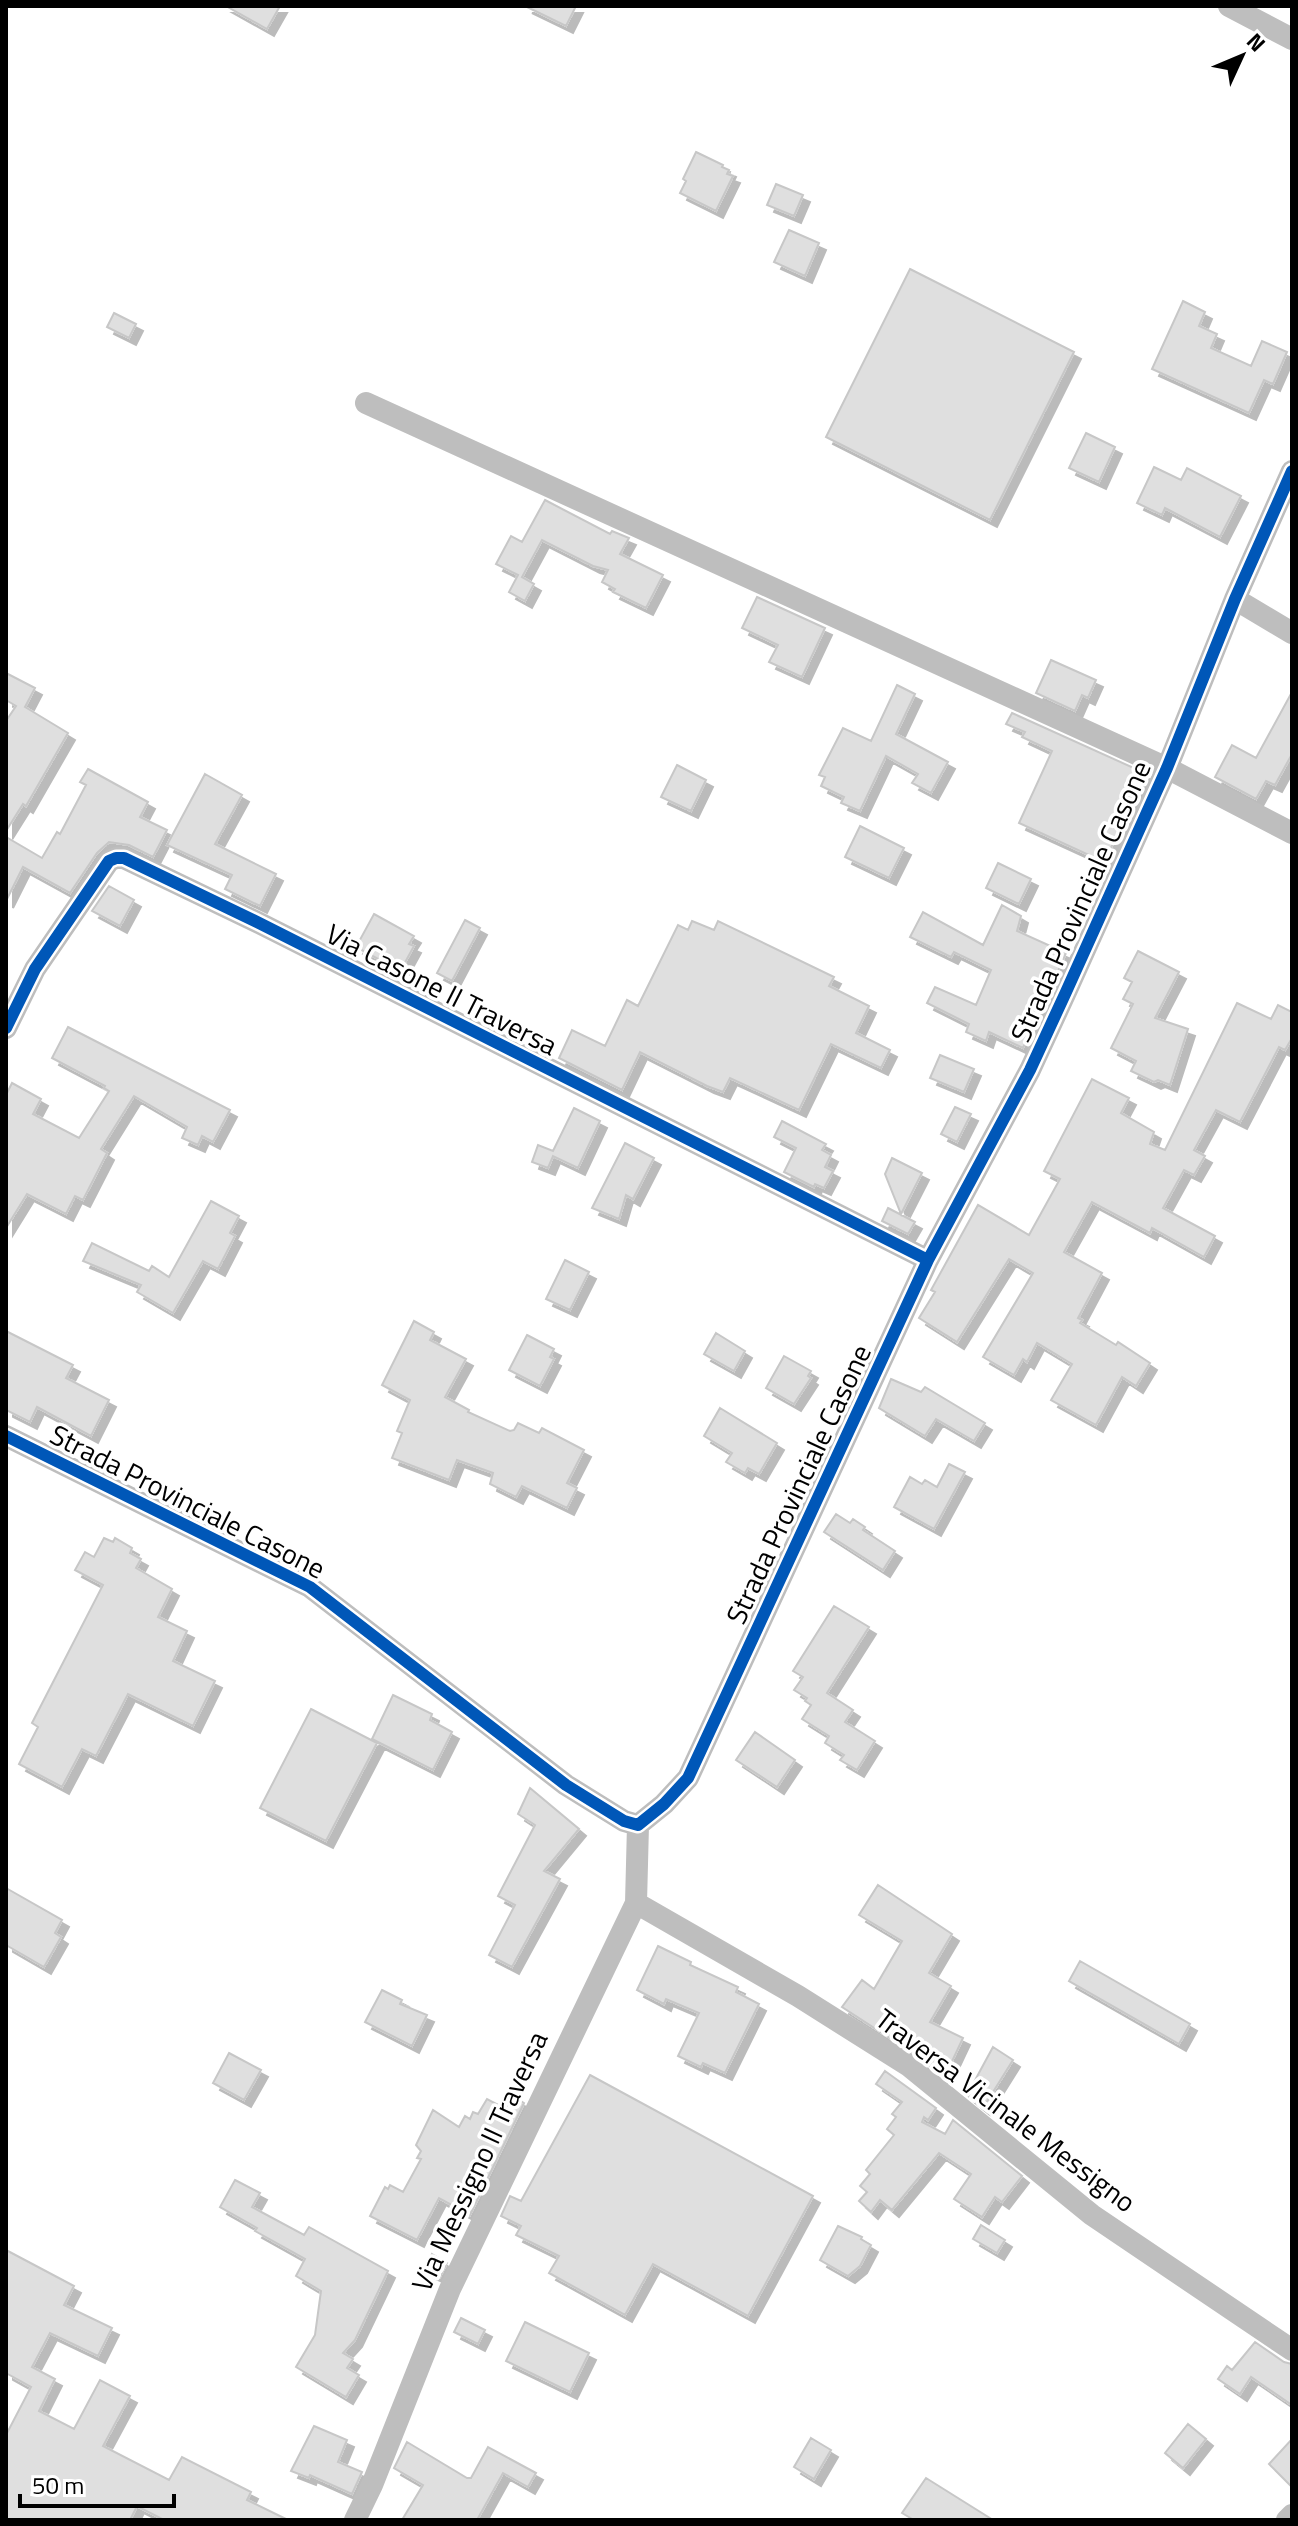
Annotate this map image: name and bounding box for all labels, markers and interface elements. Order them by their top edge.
north arrow [1202,16,1282,96]
text: N [1239,25,1274,59]
street label: Strada Provinciale Casone [999,753,1161,1049]
street label: Via Casone II Traversa [319,912,565,1066]
street label: Strada Provinciale Casone [714,1337,882,1631]
street label: Strada Provinciale Casone [43,1413,333,1589]
street label: Traversa Vicinale Messigno [867,1998,1145,2222]
street label: Via Messigno II Traversa [400,2024,558,2298]
scale bar [20,2458,174,2508]
text: 50 m [32,2467,84,2503]

